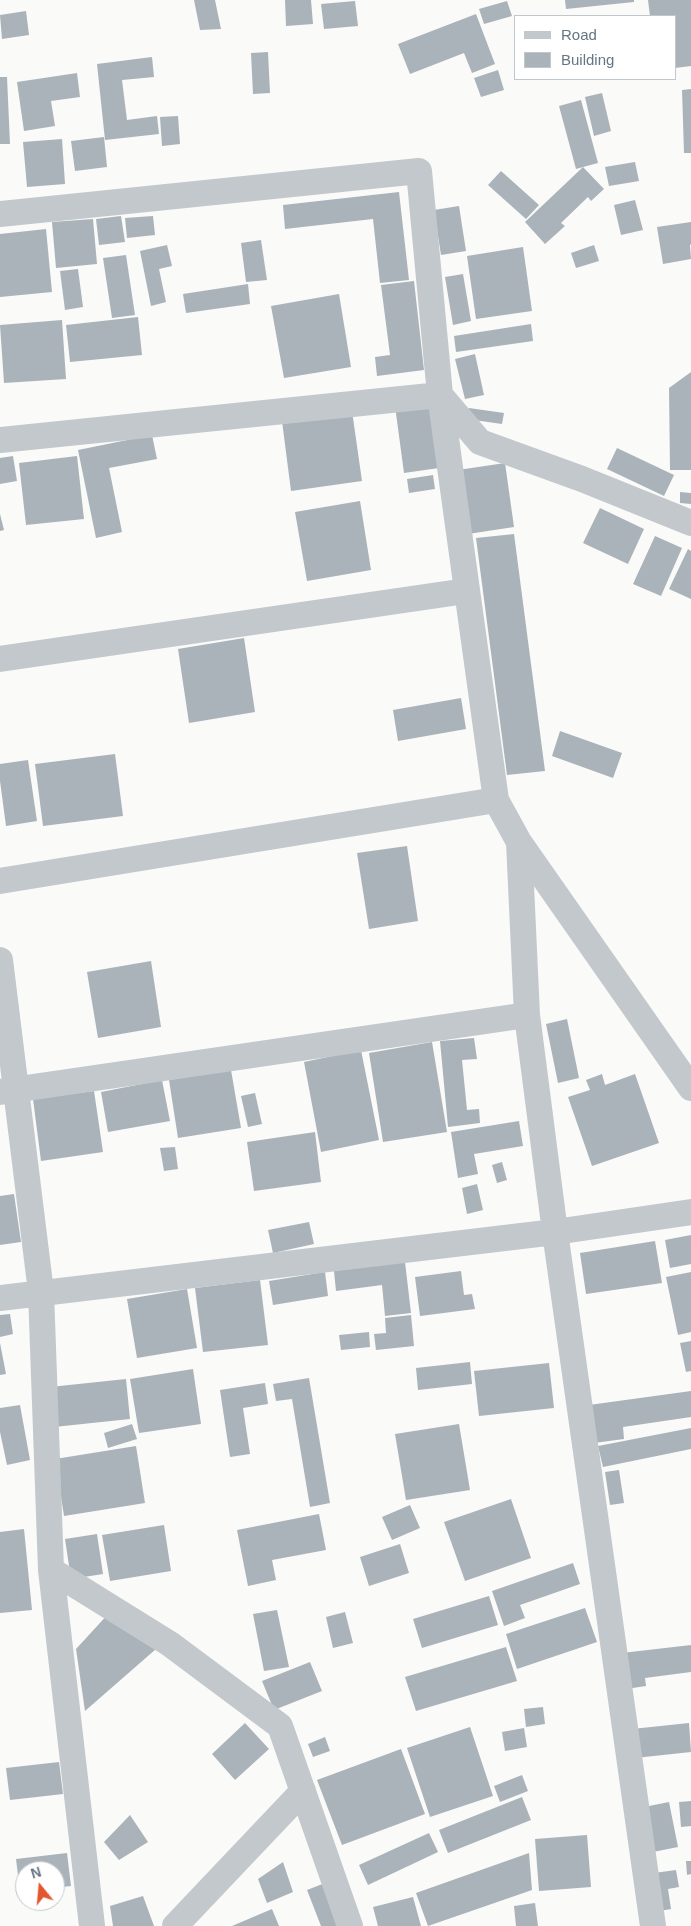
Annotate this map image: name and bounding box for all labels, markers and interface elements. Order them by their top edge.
legend [514,15,676,80]
text: Road [561,26,597,43]
text: Building [561,51,614,68]
north arrow [15,1861,65,1911]
text: N [29,1863,43,1882]

